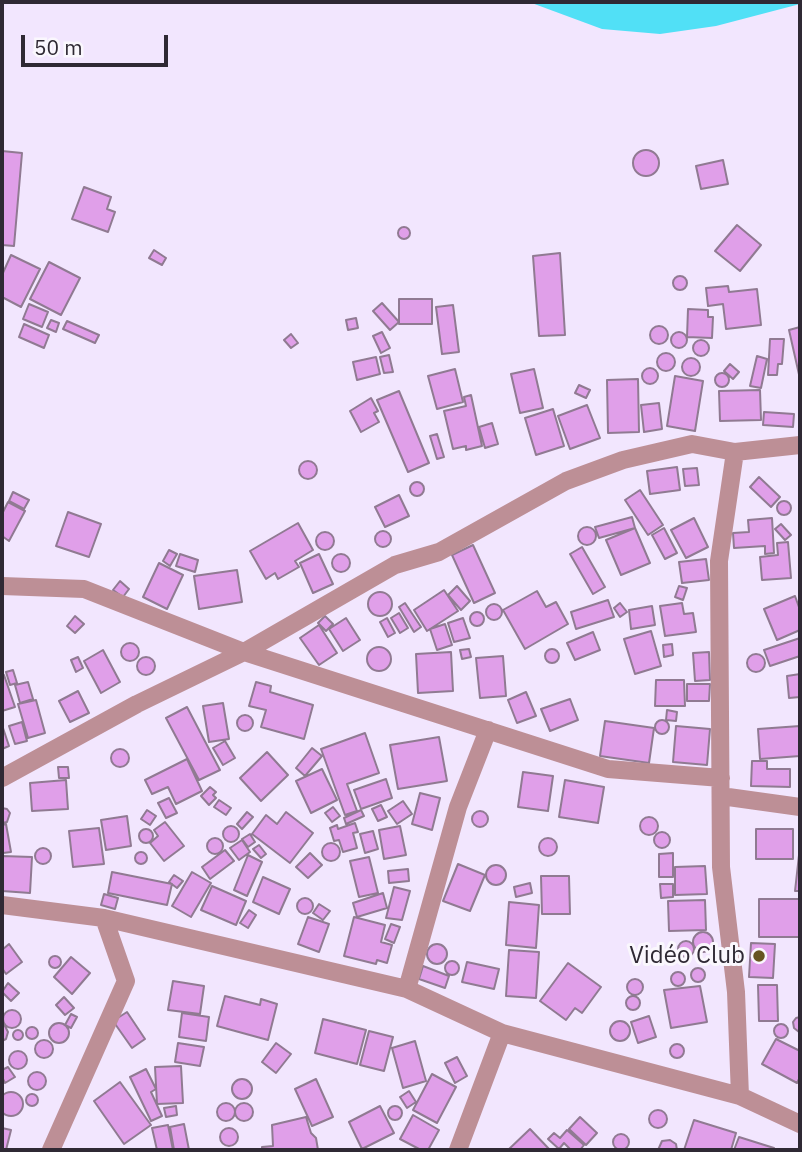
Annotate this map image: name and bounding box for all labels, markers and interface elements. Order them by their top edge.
scale bar [24,21,172,65]
text: 50 m [34,33,83,61]
place label: Vidéo Club [629,942,745,970]
marker: Vidéo Club [751,948,767,964]

